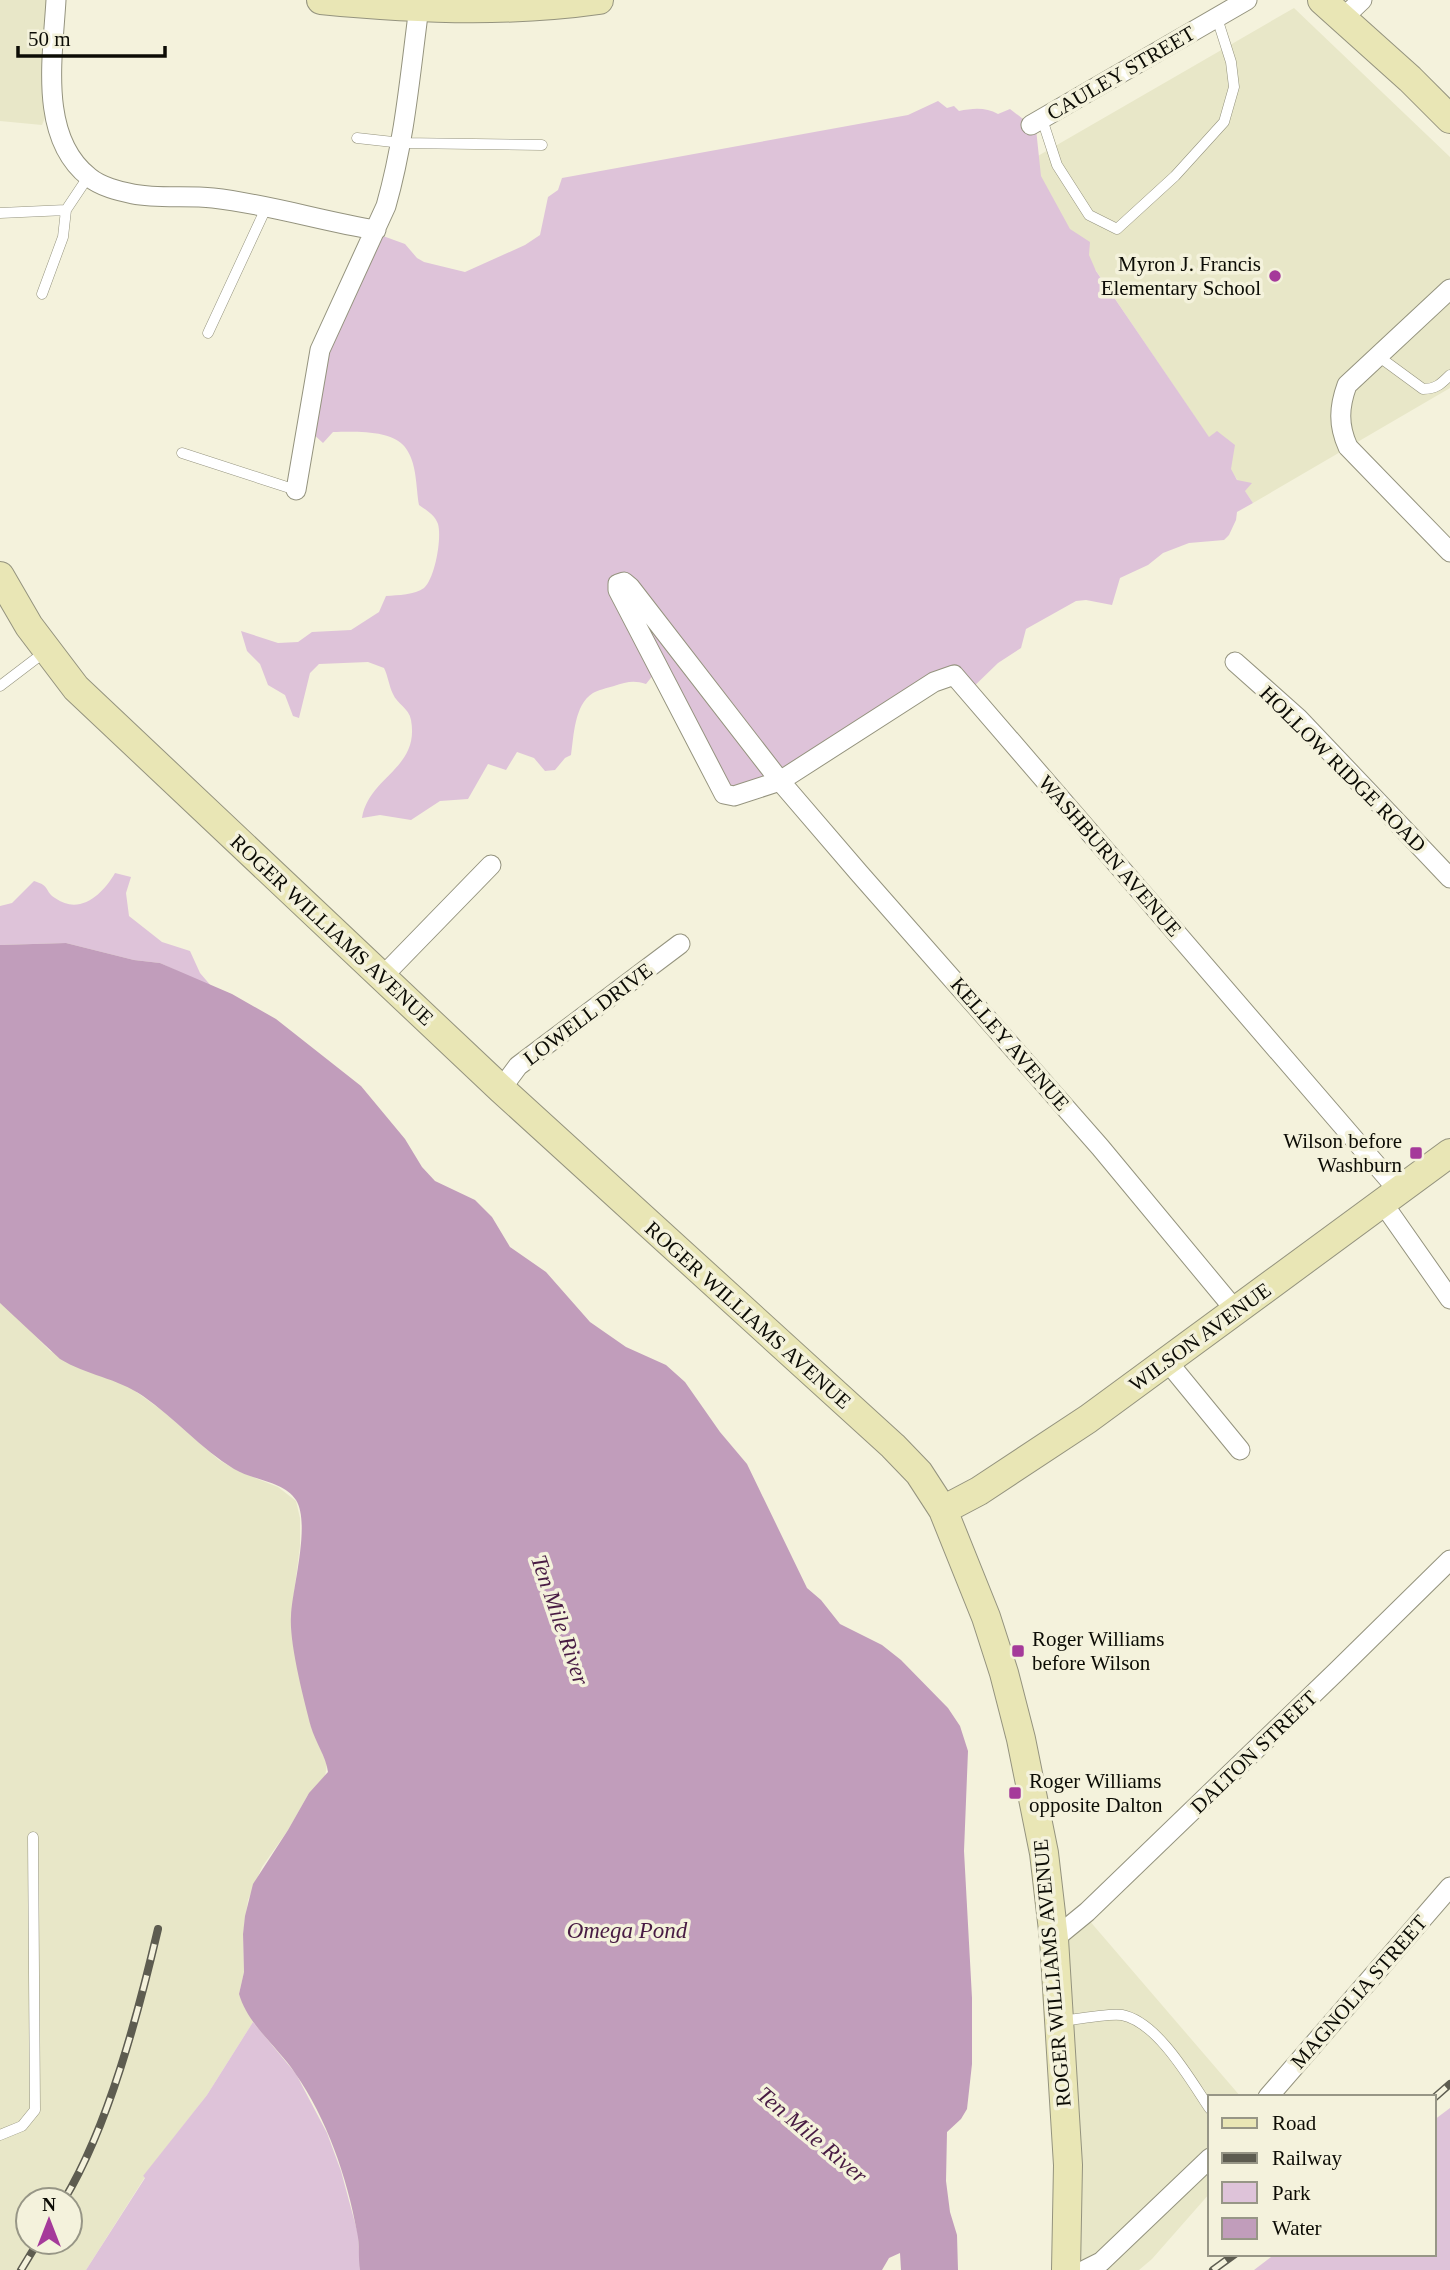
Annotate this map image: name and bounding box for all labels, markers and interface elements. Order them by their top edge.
scale bar [18,14,164,58]
street label: CAULEY STREET [1043,21,1199,125]
text: 50 m [28,27,71,51]
place label: Myron J. Francis Elementary School [1101,252,1261,300]
marker: Myron J. Francis Elementary School [1267,268,1283,284]
street label: HOLLOW RIDGE ROAD [1255,681,1431,857]
street label: WASHBURN AVENUE [1034,771,1186,941]
street label: ROGER WILLIAMS AVENUE [226,830,438,1030]
street label: LOWELL DRIVE [519,958,657,1070]
street label: KELLEY AVENUE [946,973,1074,1115]
place label: Wilson before Washburn [1283,1129,1402,1177]
marker: Wilson before Washburn [1408,1145,1424,1161]
street label: ROGER WILLIAMS AVENUE [640,1216,856,1414]
street label: WILSON AVENUE [1124,1278,1276,1396]
water label: Ten Mile River [526,1552,594,1689]
place label: Roger Williams before Wilson [1032,1627,1164,1675]
marker: Roger Williams before Wilson [1010,1643,1026,1659]
street label: DALTON STREET [1186,1686,1322,1818]
place label: Roger Williams opposite Dalton [1029,1769,1163,1817]
marker: Roger Williams opposite Dalton [1007,1785,1023,1801]
street label: ROGER WILLIAMS AVENUE [1028,1838,1076,2108]
street label: MAGNOLIA STREET [1286,1910,1432,2074]
water label: Omega Pond [567,1918,688,1943]
water label: Ten Mile River [752,2082,873,2189]
legend [1208,2095,1436,2256]
text: Road [1272,2111,1317,2135]
text: Railway [1272,2146,1342,2170]
text: Park [1272,2181,1311,2205]
north arrow [14,2186,84,2256]
text: N [42,2194,56,2215]
text: Water [1272,2216,1322,2240]

